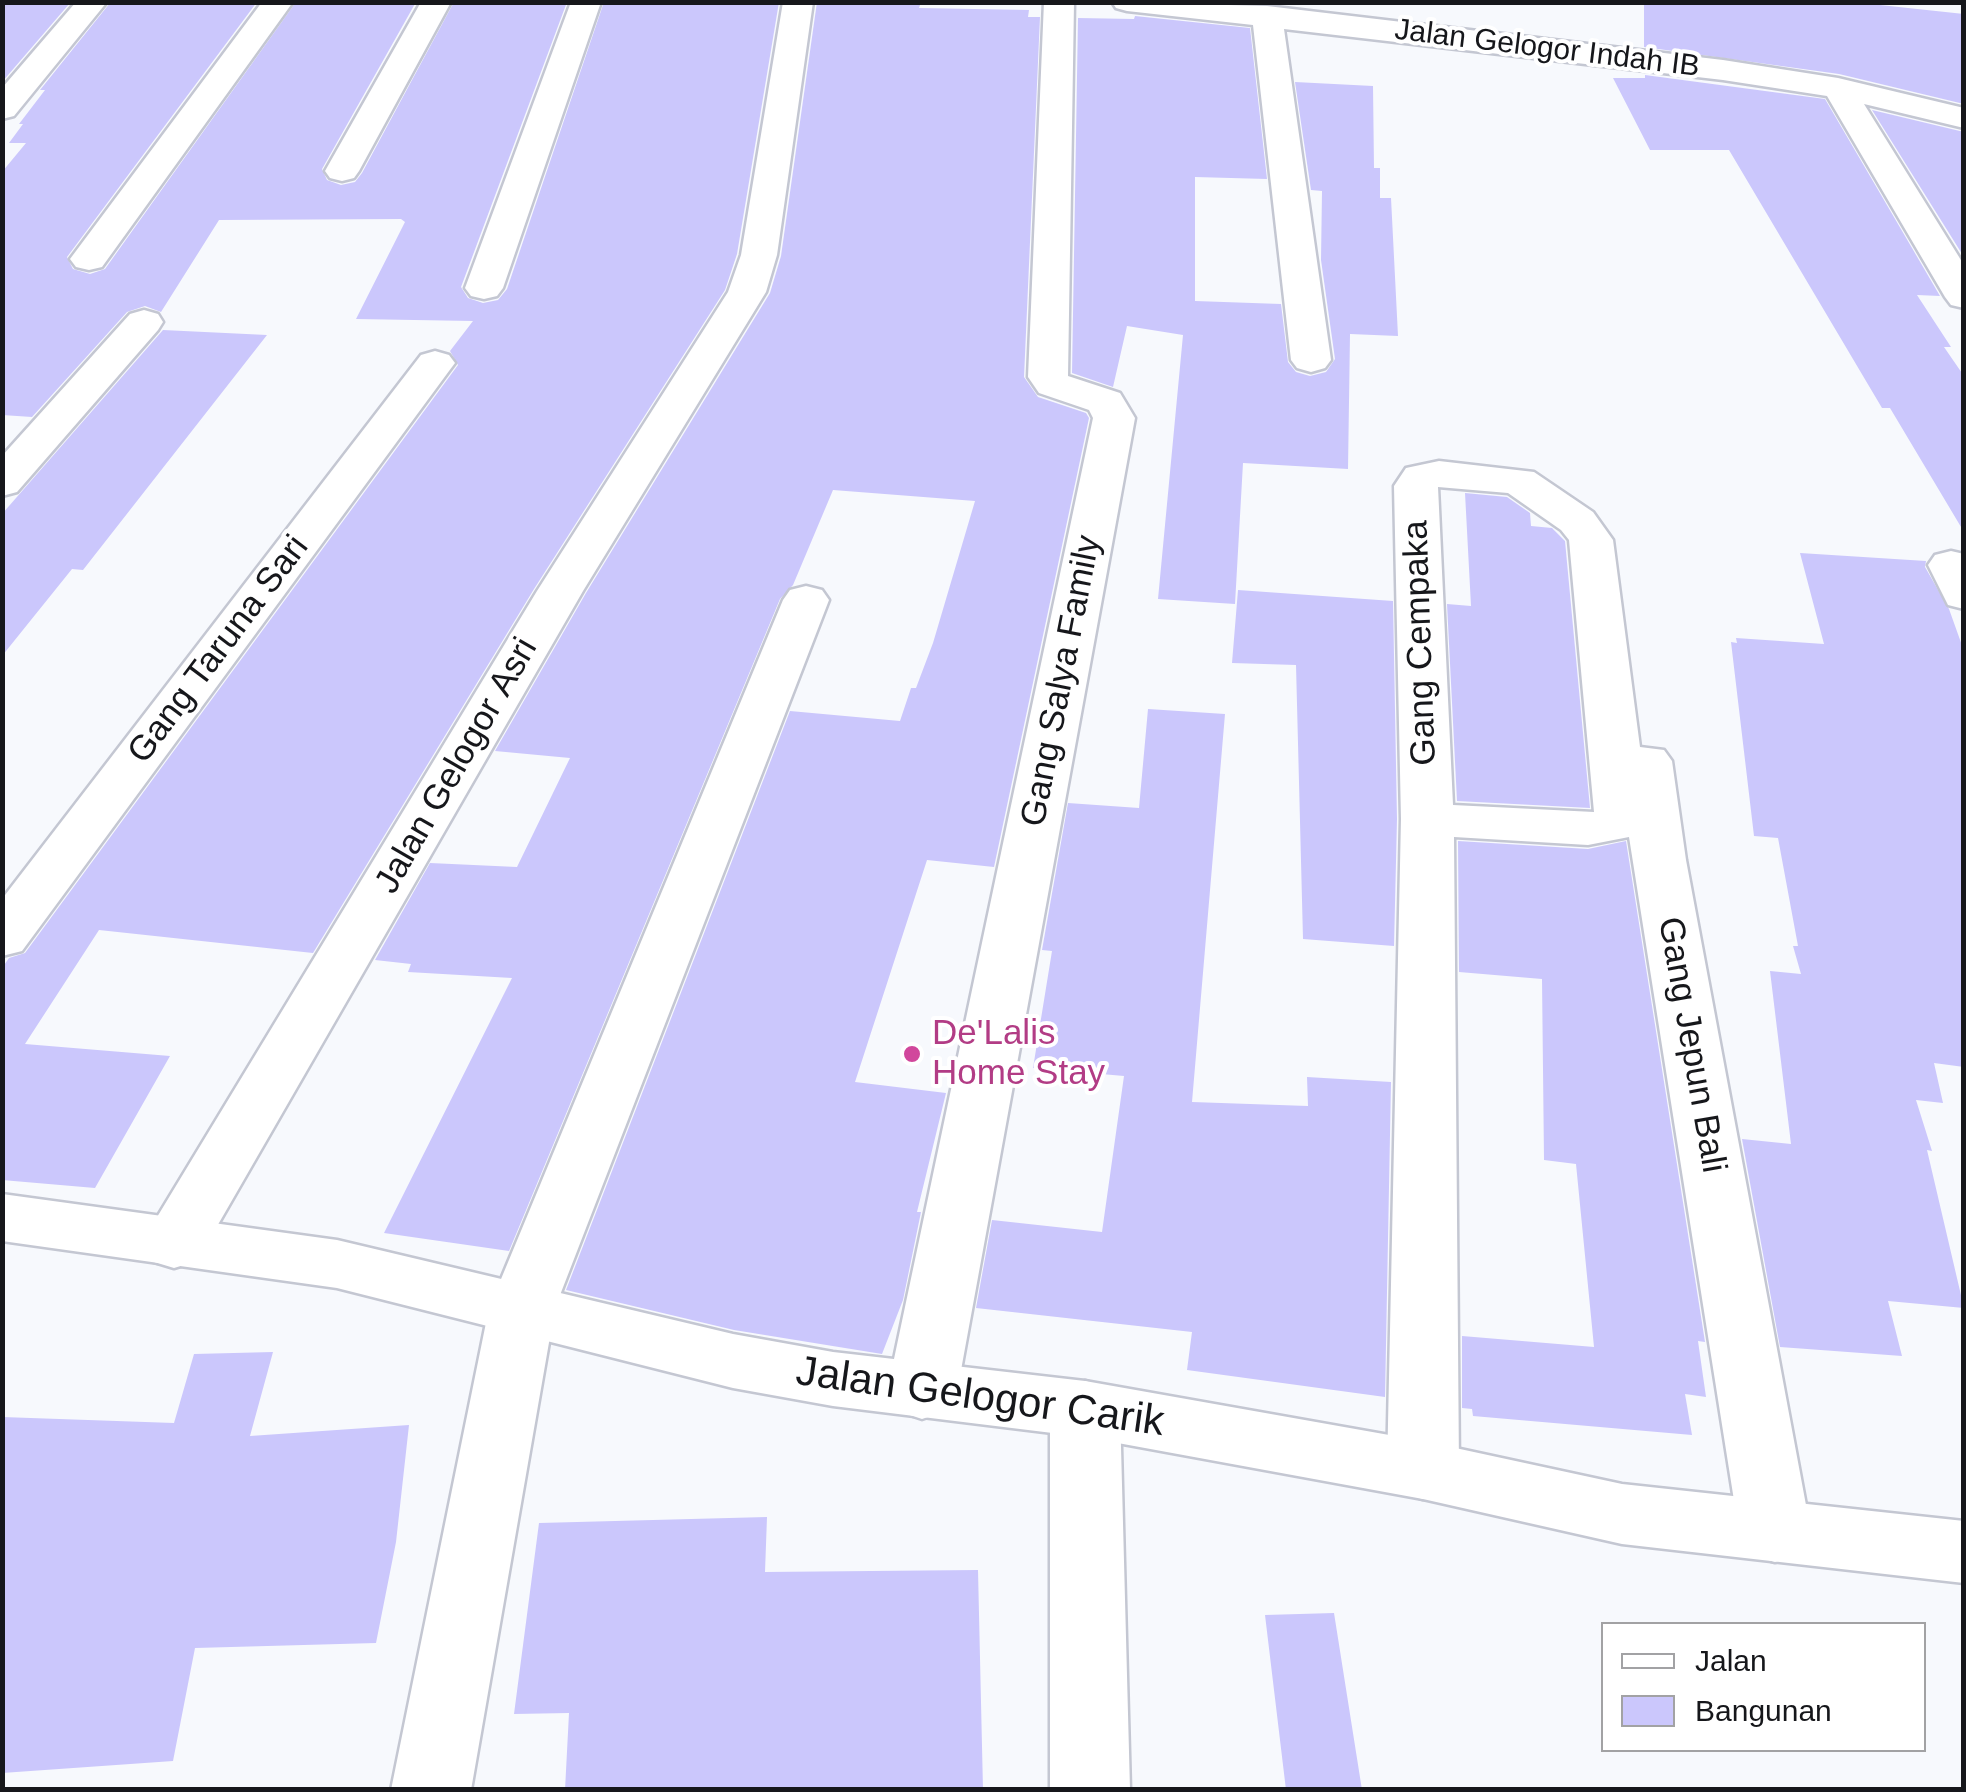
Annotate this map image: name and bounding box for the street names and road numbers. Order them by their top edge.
street label: Jalan Gelogor Indah IB [1393,12,1701,86]
street label: Gang Cempaka [1396,520,1446,766]
street label: Gang Taruna Sari [120,528,318,772]
street label: Gang Salya Family [1013,532,1111,830]
street label: Jalan Gelogor Asri [367,631,547,901]
street label: Gang Jepun Bali [1648,914,1734,1176]
street label: Jalan Gelogor Carik [793,1347,1167,1449]

